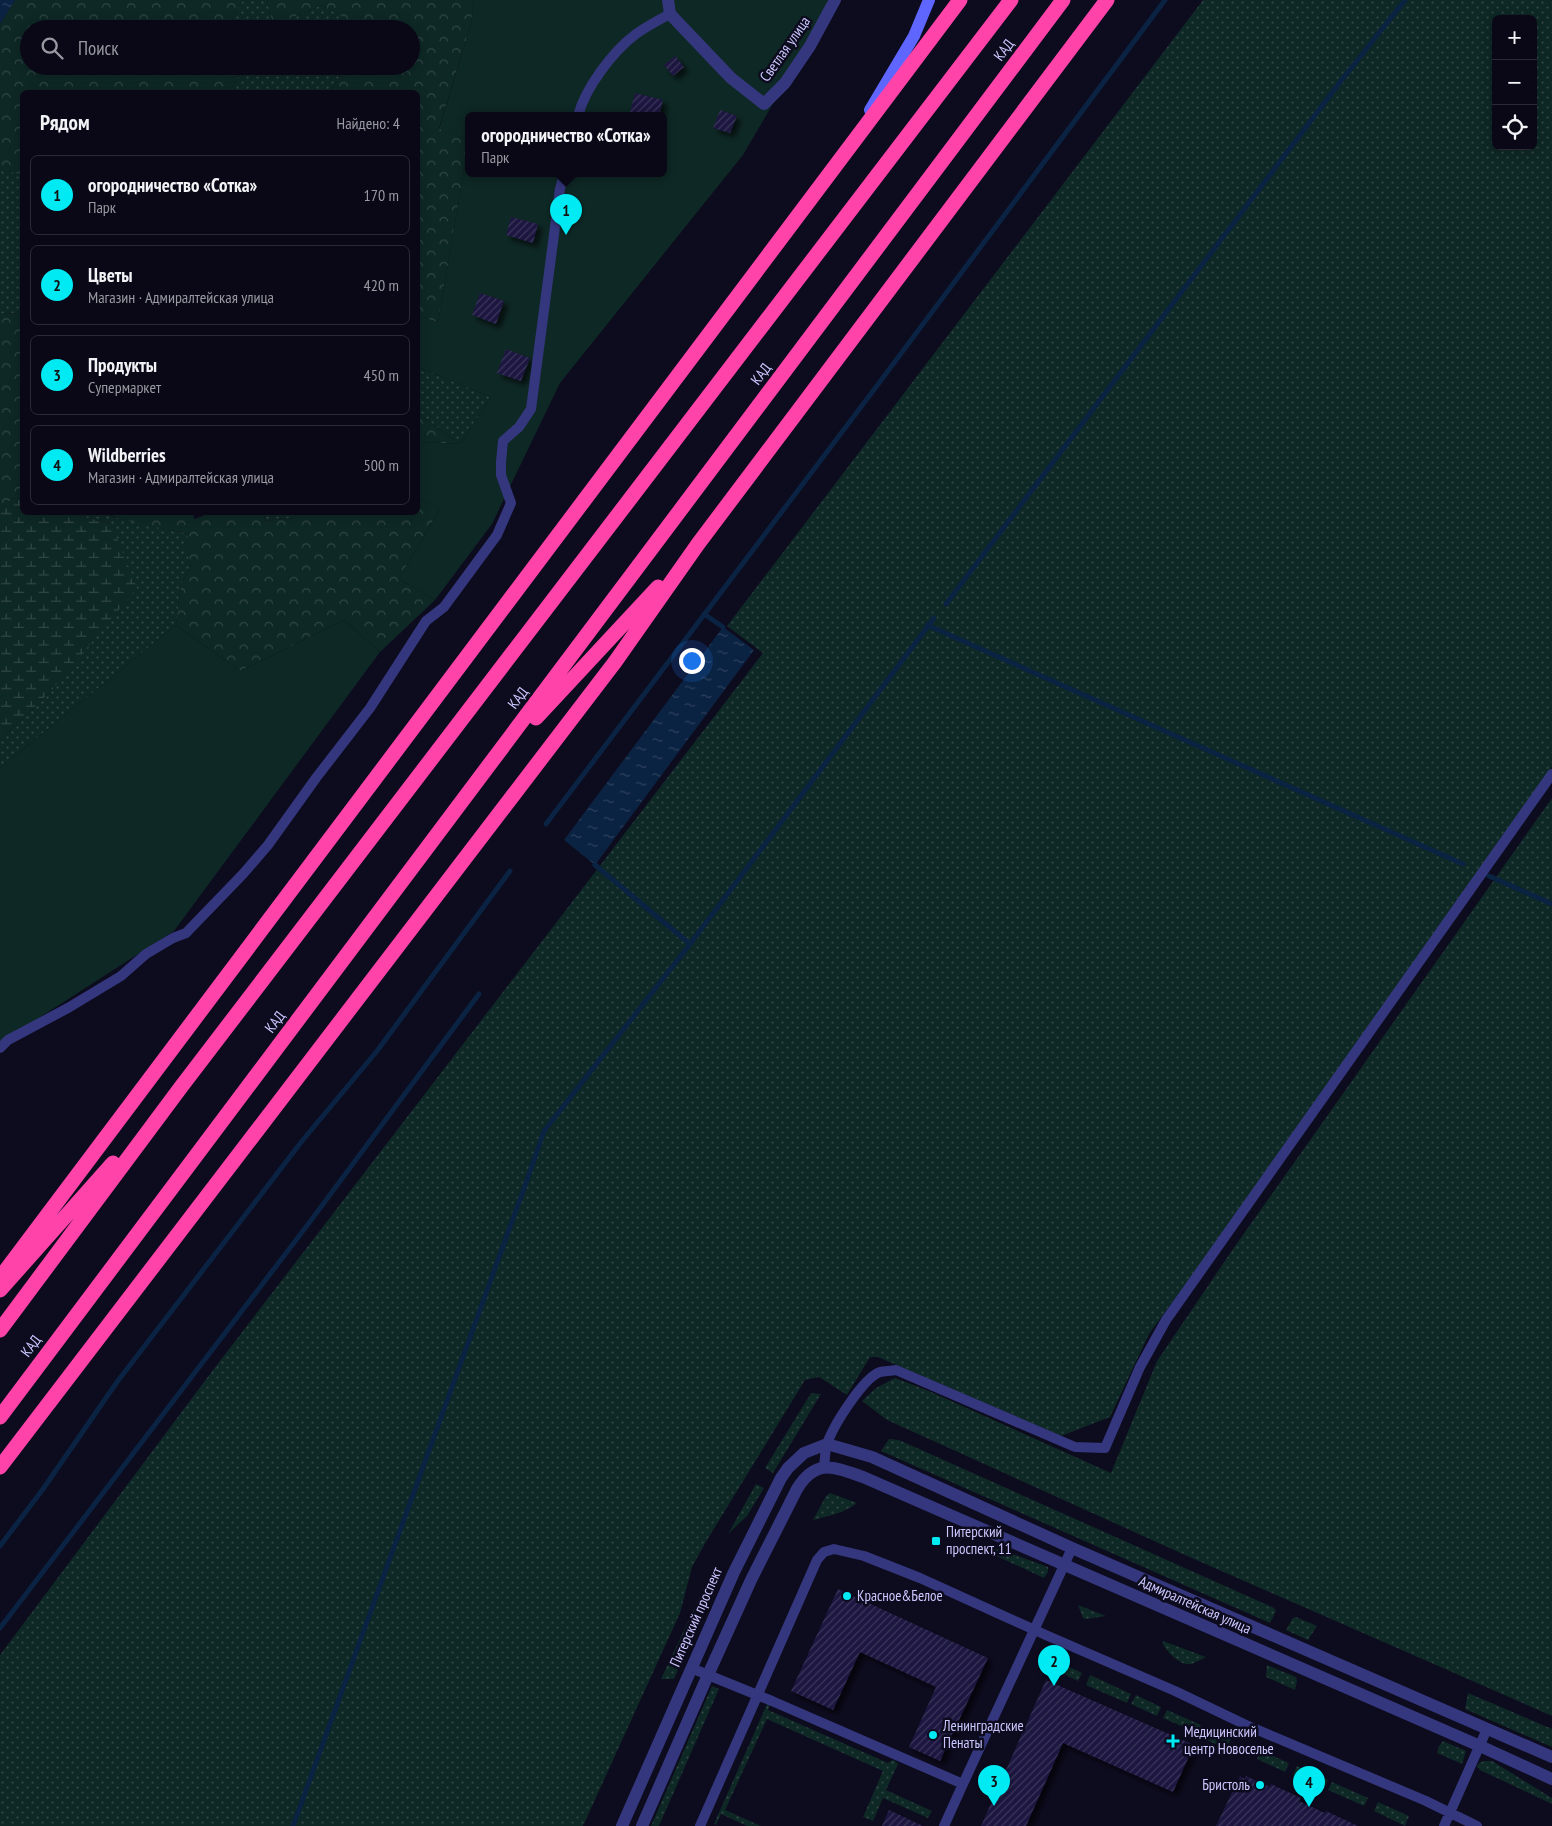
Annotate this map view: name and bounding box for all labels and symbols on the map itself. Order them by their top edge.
street label: Светлая улица [755,12,814,85]
street label: КАД [989,35,1018,64]
pin: 1 [550,194,582,235]
street label: КАД [746,359,775,388]
your location [679,648,705,674]
street label: КАД [503,683,532,712]
street label: КАД [260,1007,289,1036]
street label: КАД [16,1331,45,1360]
place label: Питерский проспект, 11 [946,1522,1012,1558]
marker: Питерский проспект, 11 [930,1535,942,1547]
street label: Питерский проспект [665,1564,726,1670]
street label: Адмиралтейская улица [1136,1571,1254,1638]
place label: Красное&Белое [857,1586,943,1605]
marker: Красное&Белое [841,1590,853,1602]
pin: 2 [1038,1645,1070,1686]
place label: Ленинградские Пенаты [942,1716,1024,1752]
place label: Медицинский центр Новоселье [1184,1722,1274,1758]
marker: Ленинградские Пенаты [927,1729,939,1741]
marker: Медицинский центр Новоселье [1166,1734,1180,1748]
pin: 3 [978,1765,1010,1806]
pin: 4 [1293,1766,1325,1807]
place label: Бристоль [1202,1775,1250,1794]
marker: Бристоль [1254,1779,1266,1791]

